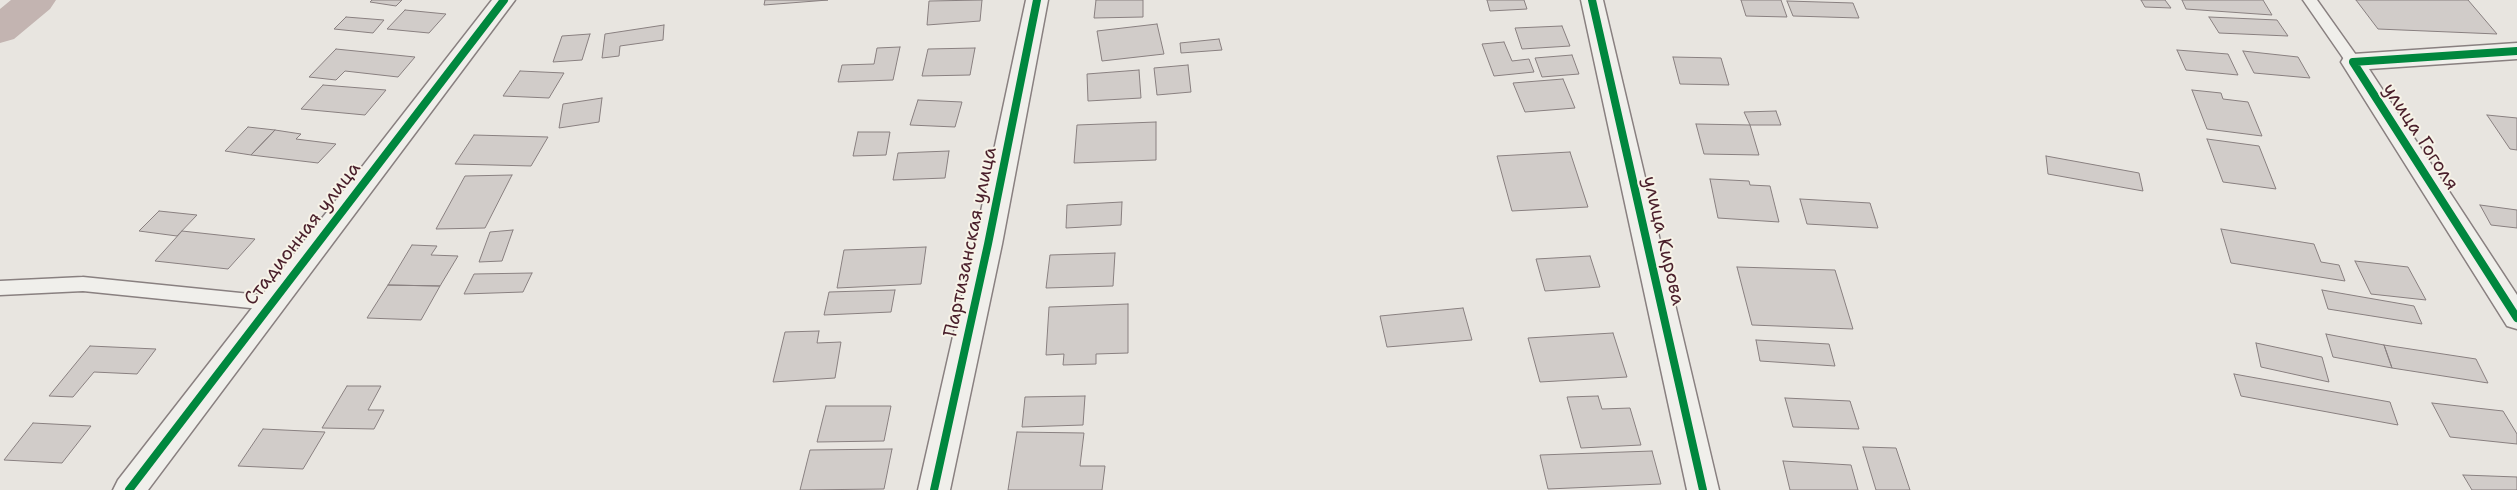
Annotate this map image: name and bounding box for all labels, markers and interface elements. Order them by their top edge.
street label: улица Гоголя [2377,79,2463,195]
street label: Партизанская улица [940,145,1002,339]
street label: Стадионная улица [240,158,366,310]
street label: улица Кирова [1637,174,1689,308]

